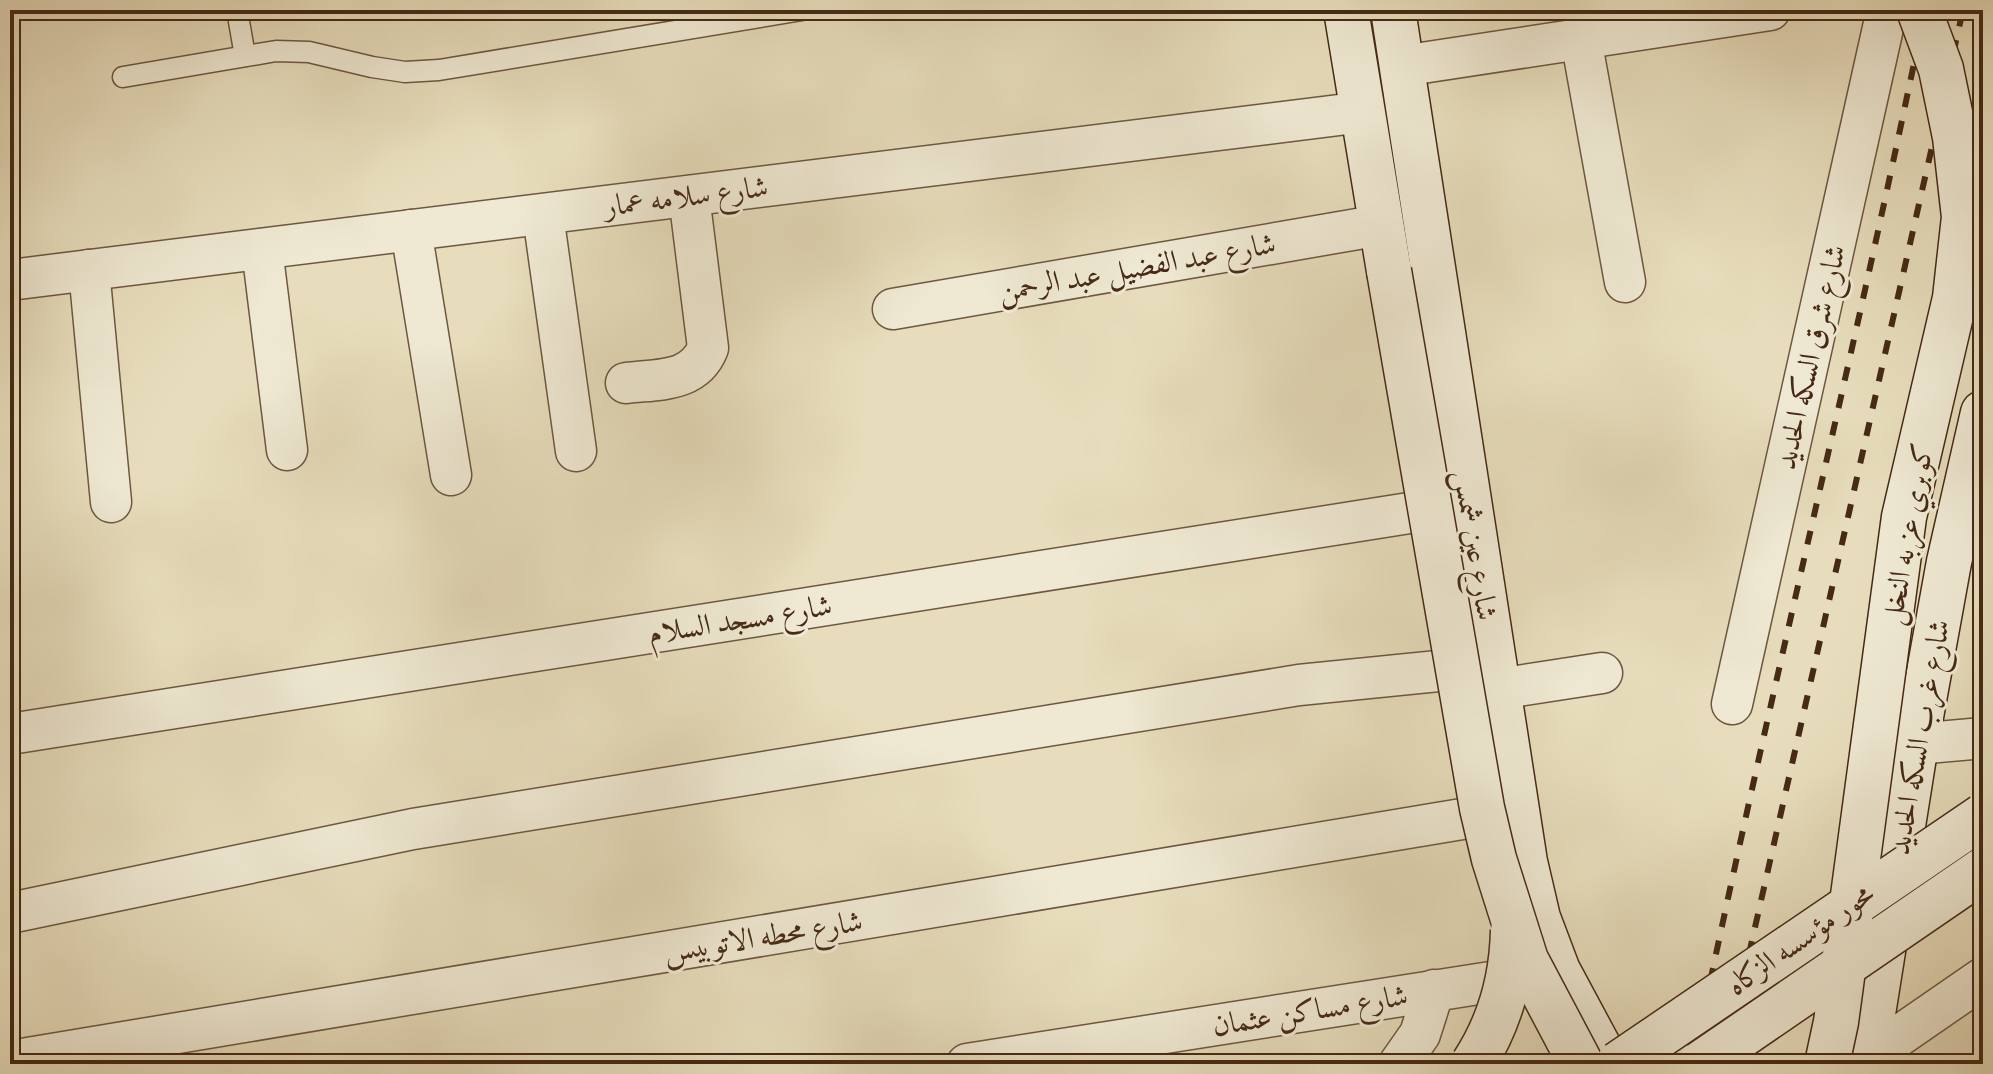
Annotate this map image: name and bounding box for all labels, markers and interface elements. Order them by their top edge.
street label: شارع سلامه عمار [599,166,771,231]
street label: شارع عبد الفضيل عبد الرحمن [995,223,1280,316]
street label: شارع شرق السكه الحديد [1765,241,1860,474]
street label: كوبري عزبه النخل [1871,440,1947,629]
street label: شارع عين شمس [1439,467,1508,624]
street label: شارع مسجد السلام [645,585,836,659]
street label: شارع غرب السكه الحديد [1879,616,1964,859]
street label: محور مؤسسه الزكاه [1718,873,1881,1004]
street label: شارع محطه الاتوبيس [661,901,866,976]
street label: شارع مساكن عثمان [1209,975,1411,1050]

